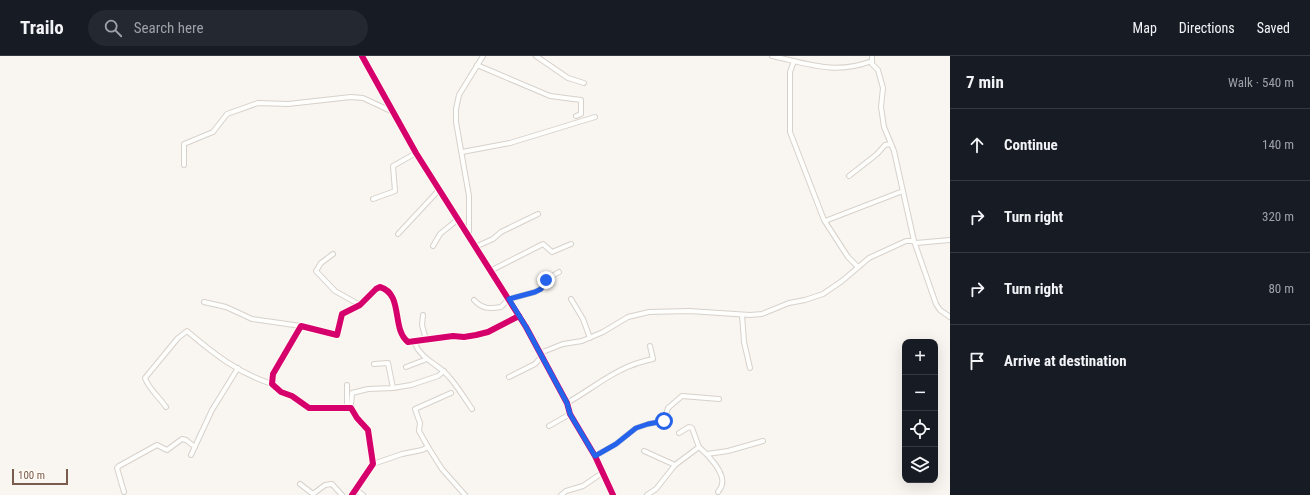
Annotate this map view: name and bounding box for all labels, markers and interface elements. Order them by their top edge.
search box [88,10,368,46]
text: Trailo [20,16,64,39]
icon: search [102,17,124,39]
text: Search here [134,19,203,37]
text: Map [1133,20,1157,36]
text: Directions [1179,20,1235,36]
text: Saved [1257,20,1290,36]
text: 7 min [966,72,1004,92]
text: Walk · 540 m [1228,75,1294,90]
icon: ahead [966,134,988,156]
text: Continue [1004,136,1058,154]
text: 140 m [1262,137,1294,152]
icon: right [966,206,988,228]
text: Turn right [1004,208,1063,226]
text: 320 m [1262,209,1294,224]
route end [537,271,555,289]
icon: right [966,278,988,300]
text: Turn right [1004,280,1063,298]
text: 80 m [1268,281,1294,296]
map controls [902,339,938,483]
button: + [902,339,938,375]
icon: arrive [966,350,988,372]
text: Arrive at destination [1004,352,1127,370]
button: − [902,375,938,411]
button: locate [902,411,938,447]
route start [655,412,673,430]
button: layers [902,447,938,483]
scale bar [12,467,68,486]
text: 100 m [18,469,45,482]

